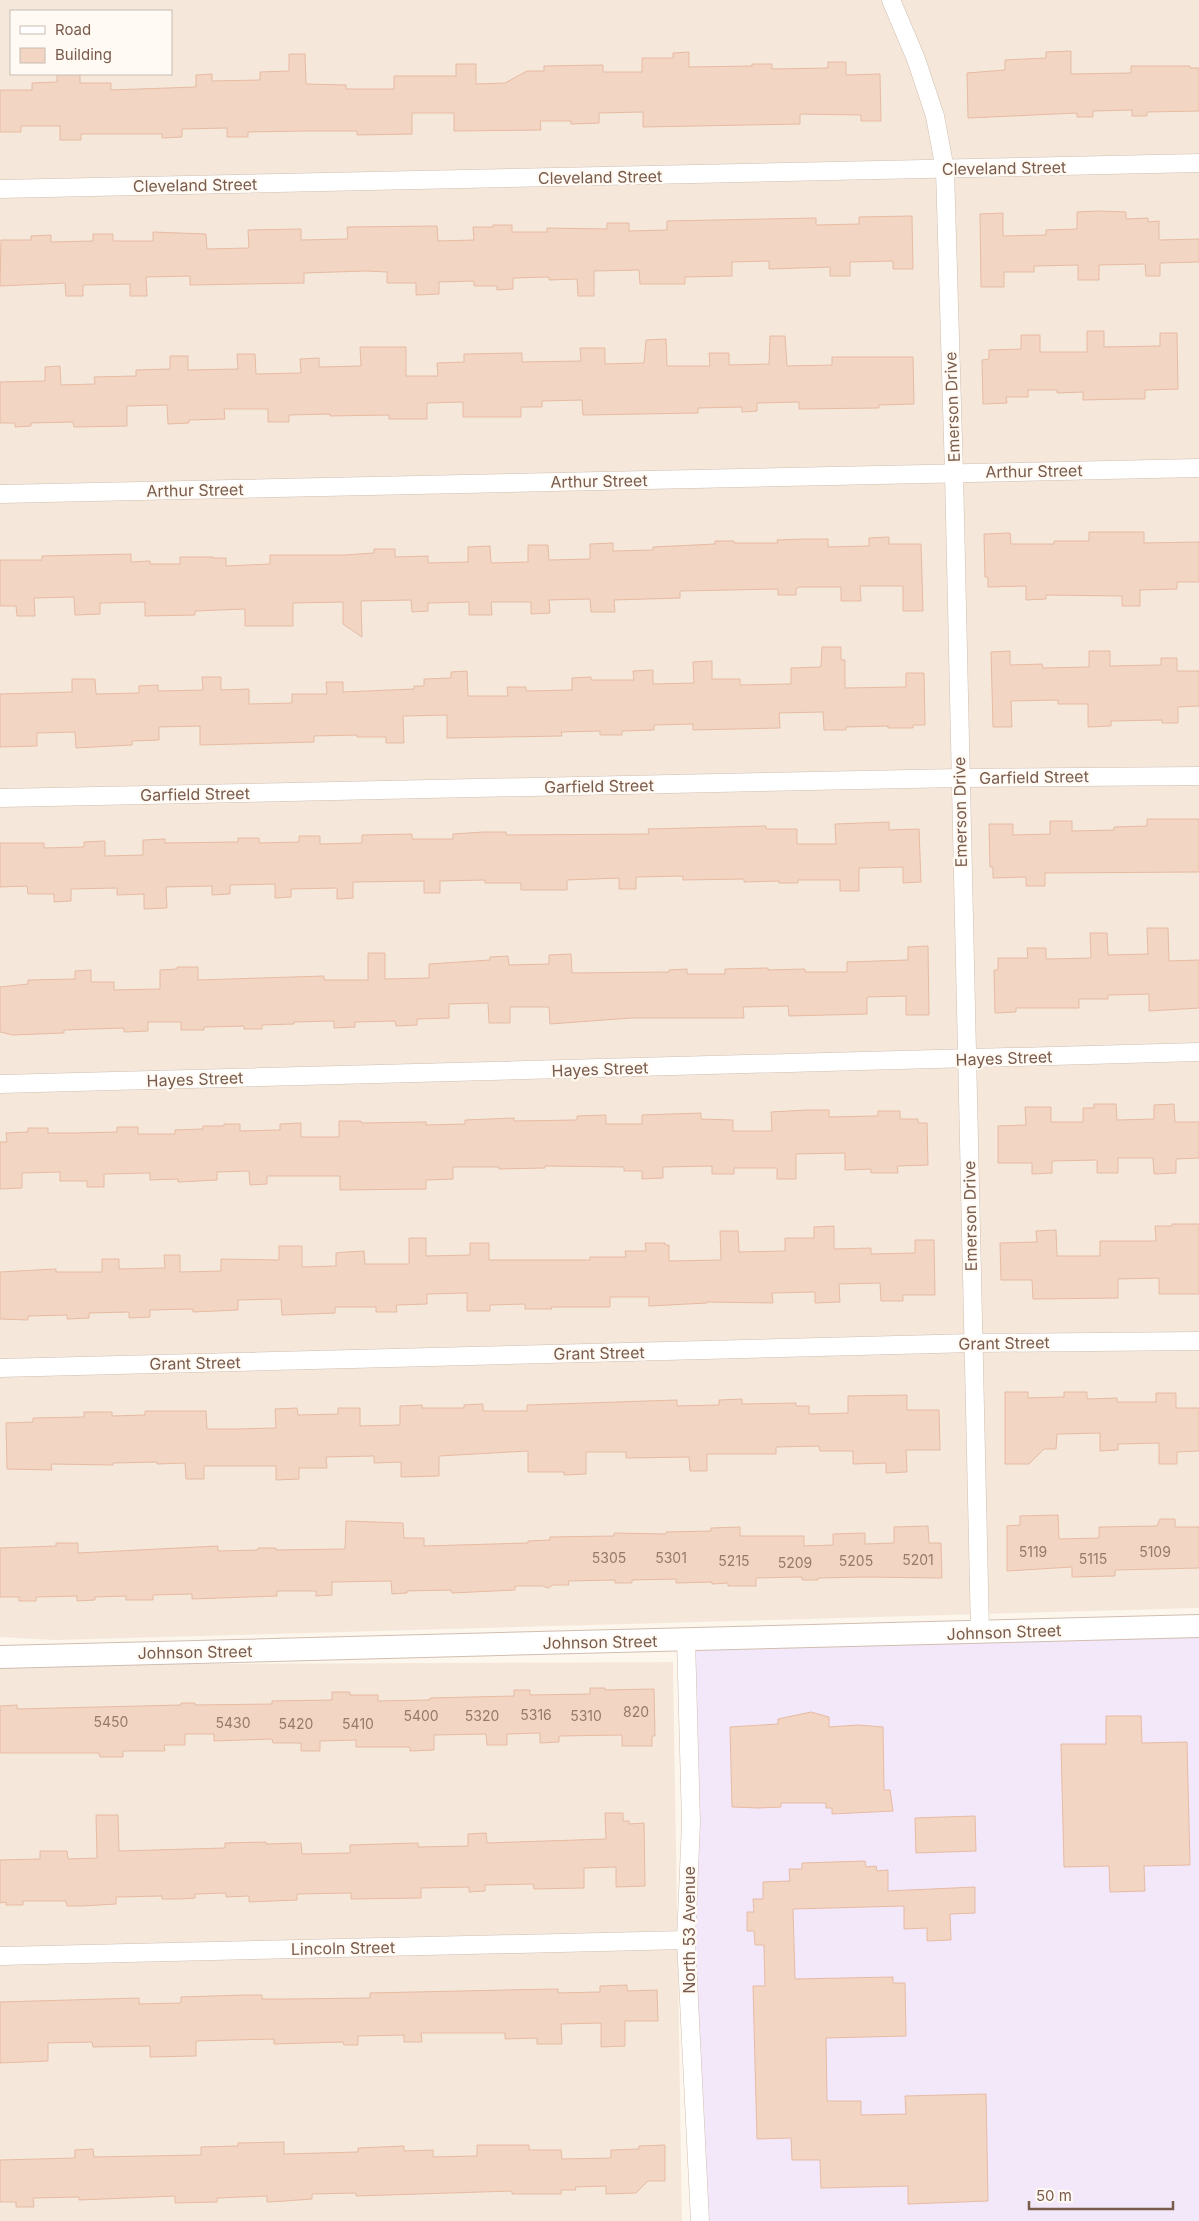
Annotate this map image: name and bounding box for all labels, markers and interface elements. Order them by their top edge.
legend [10,10,172,75]
text: Road [55,20,91,39]
text: Building [55,45,112,64]
street label: Cleveland Street [942,157,1066,179]
street label: Cleveland Street [538,166,662,188]
street label: Cleveland Street [133,174,257,196]
street label: Emerson Drive [940,351,964,463]
street label: Arthur Street [985,460,1083,482]
street label: Arthur Street [550,470,648,492]
street label: Arthur Street [146,479,244,501]
street label: Emerson Drive [949,756,971,868]
street label: Garfield Street [979,766,1089,788]
street label: Garfield Street [544,775,654,797]
street label: Garfield Street [140,783,250,805]
street label: Hayes Street [955,1046,1053,1070]
street label: Hayes Street [551,1057,649,1081]
street label: Hayes Street [146,1067,244,1091]
street label: Emerson Drive [959,1160,981,1272]
street label: Grant Street [958,1332,1050,1354]
street label: Grant Street [553,1342,645,1364]
street label: Grant Street [149,1352,241,1374]
house number: 5119 [1019,1543,1047,1560]
house number: 5109 [1139,1543,1171,1560]
house number: 5305 [592,1549,626,1566]
house number: 5301 [655,1549,687,1566]
house number: 5115 [1079,1550,1107,1567]
house number: 5201 [902,1551,934,1568]
house number: 5215 [718,1552,750,1569]
house number: 5205 [839,1552,873,1569]
house number: 5209 [778,1554,812,1571]
street label: Johnson Street [946,1620,1062,1644]
street label: Johnson Street [542,1631,658,1653]
street label: Johnson Street [137,1641,253,1663]
house number: 820 [623,1703,649,1720]
house number: 5316 [520,1706,552,1723]
house number: 5400 [403,1707,439,1724]
house number: 5320 [465,1707,499,1724]
house number: 5310 [570,1707,602,1724]
house number: 5450 [94,1713,128,1730]
house number: 5430 [215,1714,251,1731]
house number: 5420 [279,1715,313,1732]
house number: 5410 [342,1715,374,1732]
street label: North 53 Avenue [679,1866,699,1994]
street label: Lincoln Street [291,1937,395,1959]
scale bar [1029,2178,1173,2210]
text: 50 m [1036,2186,1072,2205]

